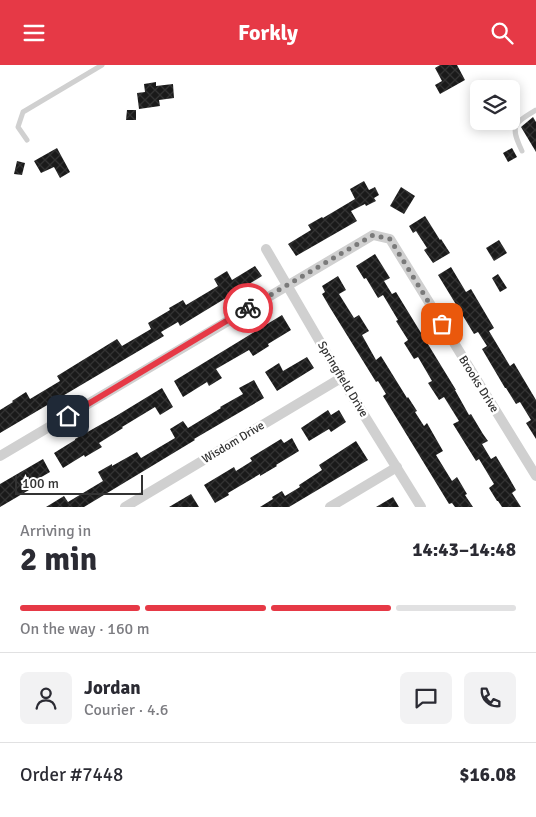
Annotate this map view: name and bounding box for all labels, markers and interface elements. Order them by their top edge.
icon: menu [20,19,48,47]
text: Forkly [238,19,298,46]
icon: search [488,19,516,47]
map controls [470,80,520,130]
button: layers [470,80,520,130]
courier [223,283,273,333]
icon: bike [234,294,262,322]
pin [421,303,463,345]
icon: bag [428,310,456,338]
street label: Springfield Drive [314,339,371,420]
street label: Brooks Drive [455,353,502,416]
pin [47,395,89,437]
icon: home [54,402,82,430]
street label: Wisdom Drive [199,418,267,467]
scale bar [15,472,142,495]
text: 100 m [22,475,59,492]
text: Arriving in [20,521,91,541]
text: 14:43–14:48 [412,538,516,562]
text: 2 min [20,540,97,579]
text: On the way · 160 m [20,619,150,639]
button: person [20,672,72,724]
button: chat [400,672,452,724]
button: phone [464,672,516,724]
text: Jordan [84,676,141,700]
text: Courier · 4.6 [84,700,168,720]
text: Order #7448 [20,763,123,787]
text: $16.08 [459,763,516,787]

